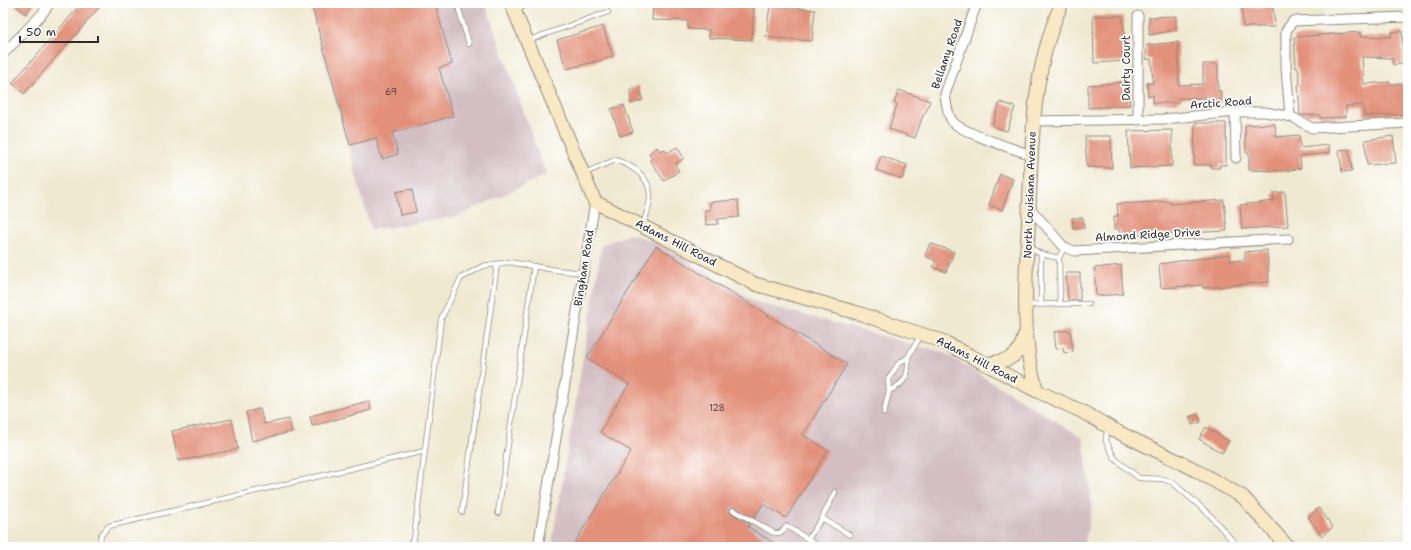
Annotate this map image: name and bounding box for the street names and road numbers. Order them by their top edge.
street label: Bellamy Road [928,17,966,91]
street label: Dairty Court [1119,35,1134,101]
street label: Arctic Road [1189,93,1253,113]
street label: North Louisiana Avenue [1020,131,1040,259]
street label: Adams Hill Road [633,216,719,270]
street label: Almond Ridge Drive [1095,225,1201,245]
street label: Bingham Road [571,229,597,307]
street label: Adams Hill Road [934,333,1020,387]

